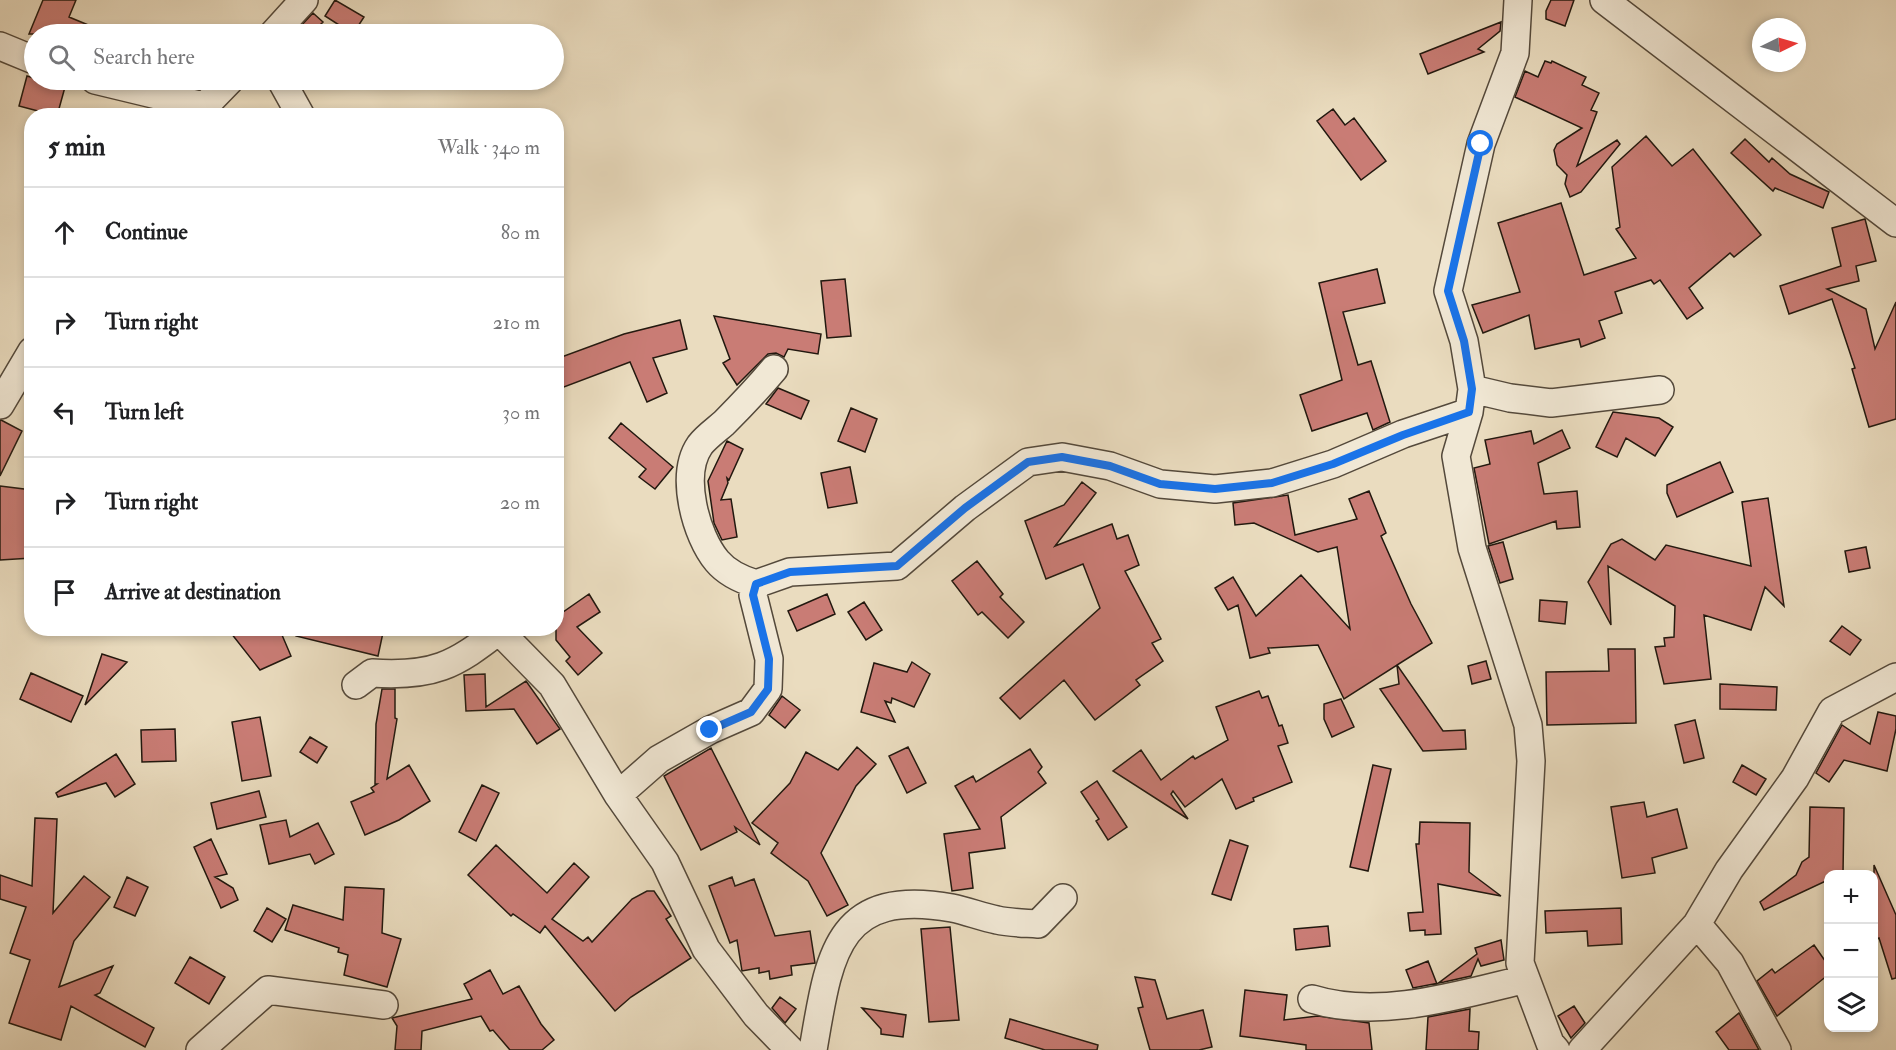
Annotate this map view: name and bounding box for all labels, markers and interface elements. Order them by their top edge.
north arrow [1752,18,1806,72]
search box [24,24,564,90]
icon: search [45,41,78,74]
text: Search here [93,43,195,71]
route start [1467,130,1493,156]
text: 5 min [48,131,105,163]
text: Walk · 340 m [438,135,540,160]
icon: ahead [48,216,81,249]
text: Continue [105,218,188,246]
text: 80 m [501,220,540,245]
icon: right [48,306,81,339]
text: Turn right [105,308,198,336]
text: 210 m [493,310,540,335]
icon: left [48,396,81,429]
text: Turn left [105,398,184,426]
text: 30 m [502,400,540,425]
icon: right [48,486,81,519]
text: Turn right [105,488,198,516]
text: 20 m [500,490,540,515]
icon: arrive [48,576,81,609]
text: Arrive at destination [105,578,281,606]
route end [696,716,722,742]
map controls [1824,870,1878,1032]
button: + [1824,870,1878,924]
button: − [1824,924,1878,978]
button: layers [1824,978,1878,1032]

